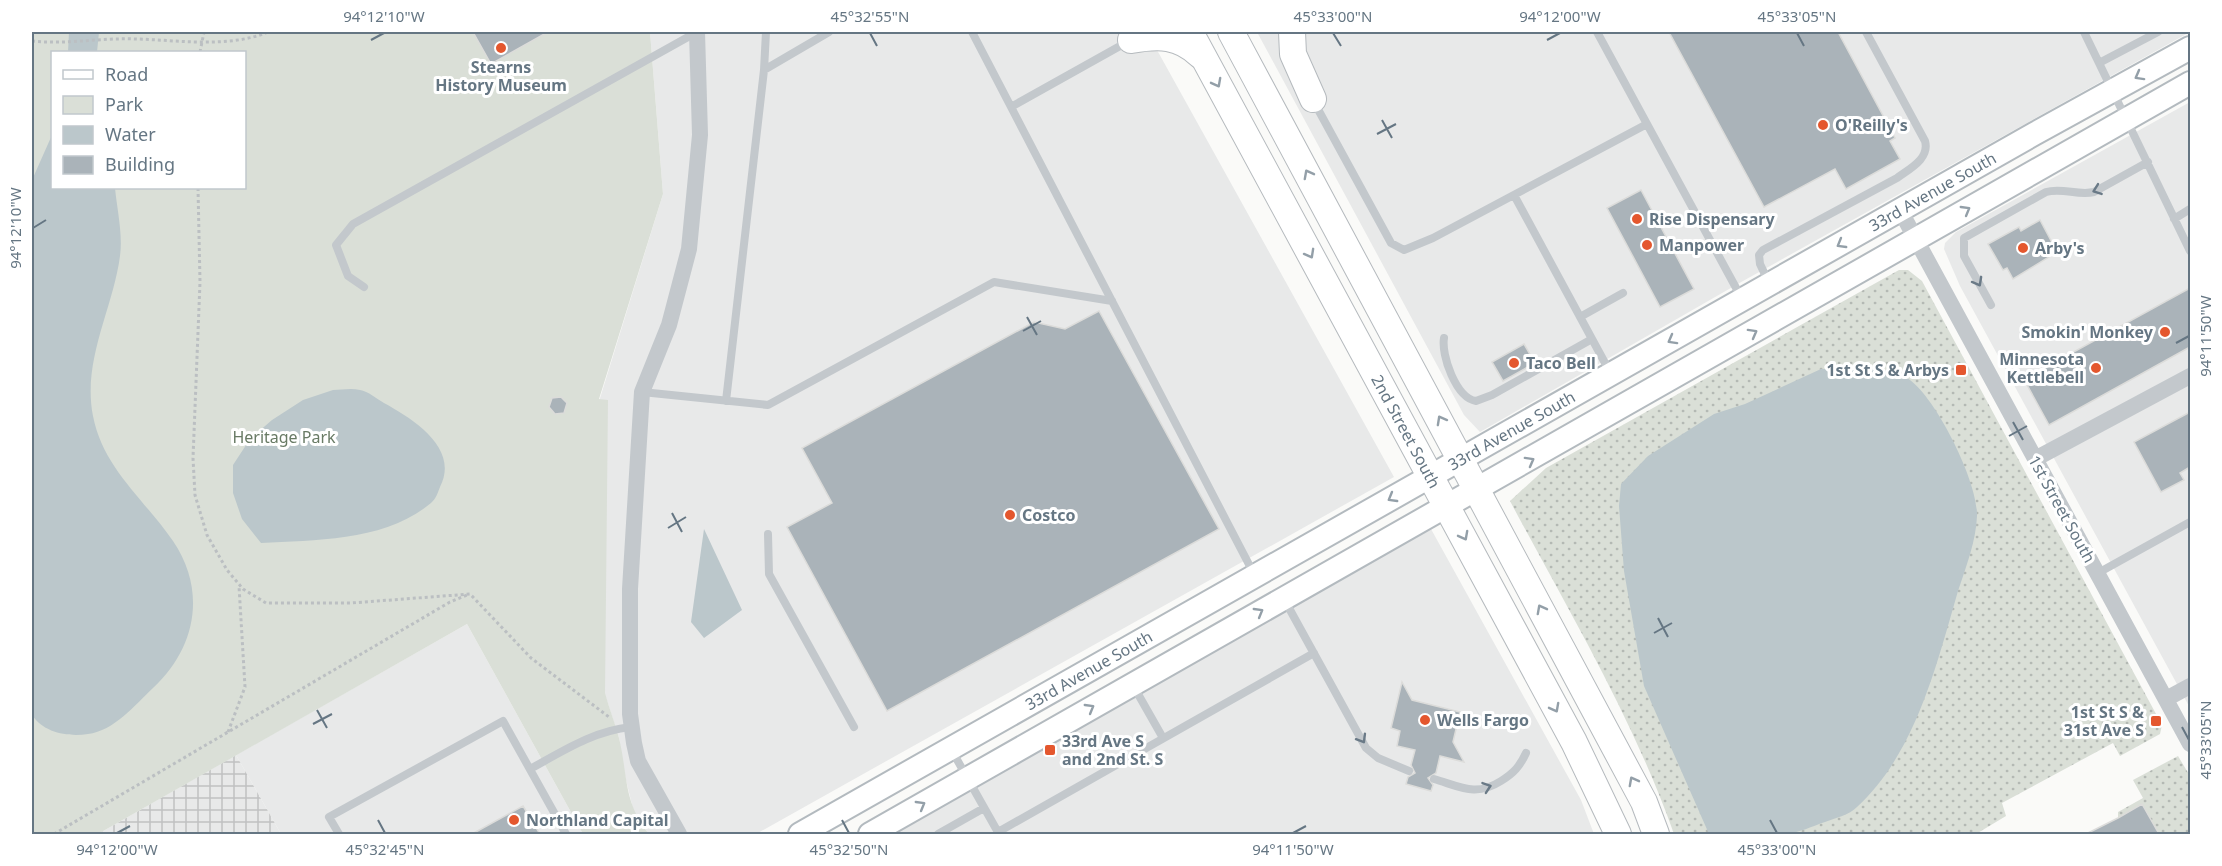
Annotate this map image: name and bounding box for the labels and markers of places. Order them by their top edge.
marker: Stearns History Museum [494,41,508,55]
place label: Stearns History Museum [435,56,567,96]
place label: O'Reilly's [1835,114,1908,136]
marker: O'Reilly's [1816,118,1830,132]
place label: Rise Dispensary [1649,208,1775,230]
marker: Rise Dispensary [1630,212,1644,226]
place label: Manpower [1659,234,1744,256]
place label: Arby's [2035,237,2085,259]
marker: Manpower [1640,238,1654,252]
marker: Arby's [2016,241,2030,255]
place label: Smokin' Monkey [2021,321,2154,343]
marker: Smokin' Monkey [2158,325,2172,339]
place label: Minnesota Kettlebell [1999,348,2084,388]
place label: Taco Bell [1526,352,1596,374]
marker: Taco Bell [1507,356,1521,370]
place label: 1st St S & Arbys [1826,359,1949,381]
marker: Minnesota Kettlebell [2089,361,2103,375]
marker: 1st St S & Arbys [1954,363,1968,377]
place label: Costco [1022,504,1076,526]
marker: Costco [1003,508,1017,522]
place label: 1st St S & 31st Ave S [2064,701,2144,741]
place label: Wells Fargo [1437,709,1529,731]
marker: Wells Fargo [1418,713,1432,727]
marker: 1st St S & 31st Ave S [2149,714,2163,728]
place label: 33rd Ave S and 2nd St. S [1062,730,1163,770]
marker: 33rd Ave S and 2nd St. S [1043,743,1057,757]
place label: Northland Capital [526,809,669,831]
marker: Northland Capital [507,813,521,827]

